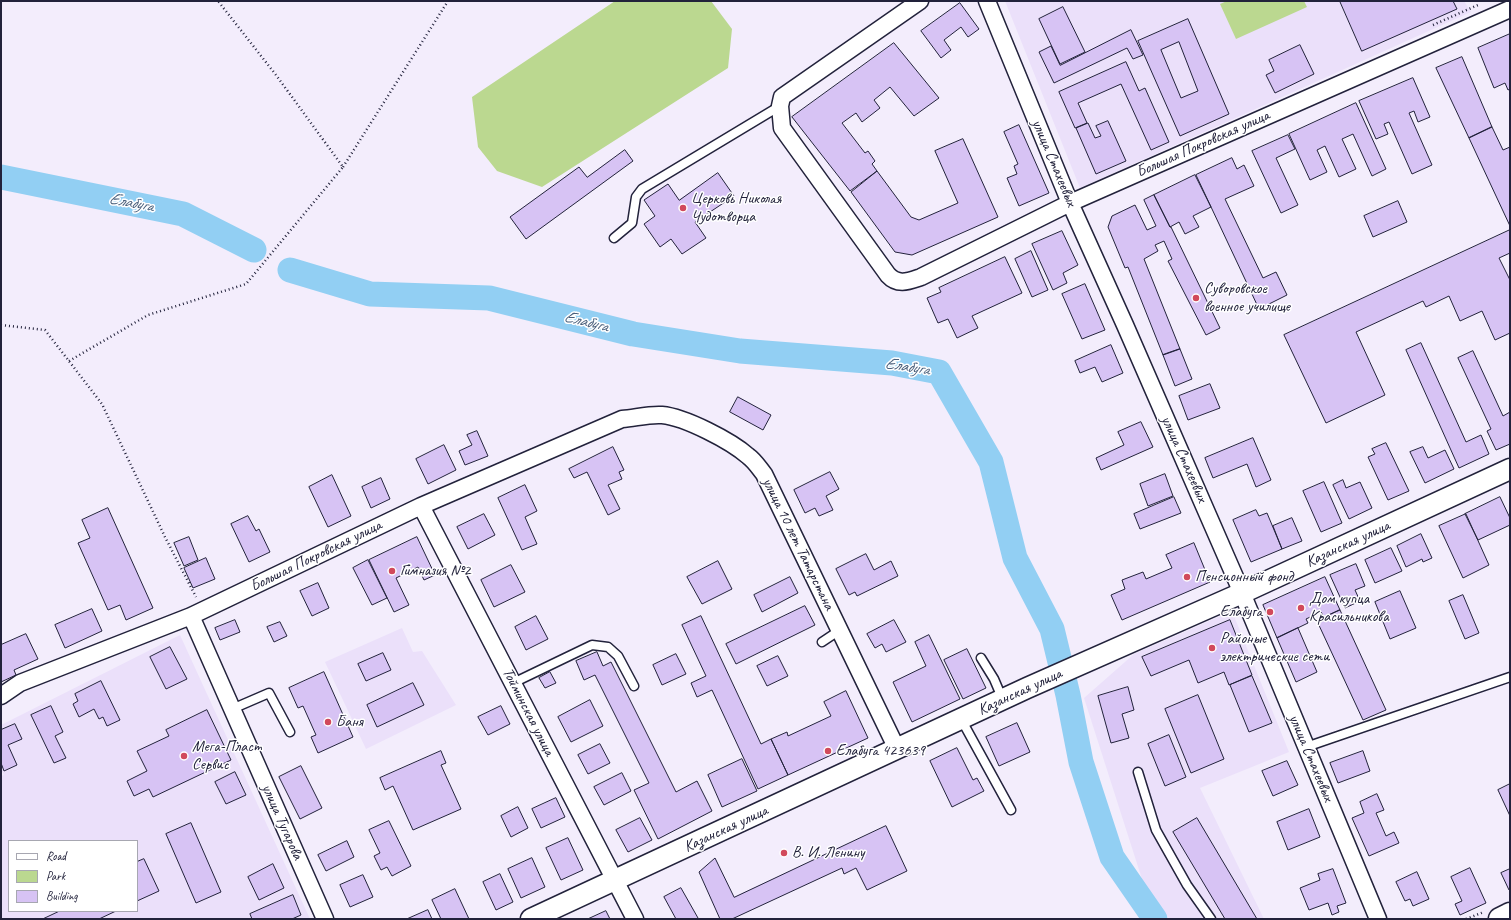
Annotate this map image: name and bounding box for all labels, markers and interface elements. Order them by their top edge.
street label: Большая Покровская улица [1133,106,1273,182]
street label: улица Стахеевых [1027,117,1081,209]
water label: Елабуга [107,189,155,217]
place label: Церковь Николая Чудотворца [691,189,781,227]
marker: Церковь Николая Чудотворца [678,203,688,213]
place label: Суворовское военное училище [1204,279,1290,317]
marker: Суворовское военное училище [1191,293,1201,303]
water label: Елабуга [562,307,610,337]
water label: Елабуга [883,353,931,381]
street label: улица Стахеевых [1156,413,1212,505]
street label: улица 10 лет Татарстана [758,475,838,613]
street label: Большая Покровская улица [247,516,385,596]
street label: Казанская улица [1303,516,1393,572]
place label: Гимназия №2 [400,561,471,581]
marker: Гимназия №2 [387,566,397,576]
place label: Пенсионный фонд [1195,567,1293,587]
marker: Пенсионный фонд [1182,572,1192,582]
place label: Дом купца Красильникова [1309,589,1389,627]
place label: Елабуга [1220,602,1262,622]
marker: Дом купца Красильникова [1296,603,1306,613]
marker: Елабуга [1265,607,1275,617]
place label: Районые электрические сети [1220,629,1329,667]
marker: Районые электрические сети [1207,643,1217,653]
street label: Казанская улица [975,664,1065,720]
street label: Тойминская улица [498,665,558,759]
place label: Баня [336,712,363,732]
street label: улица Стахеевых [1284,712,1338,804]
marker: Баня [323,717,333,727]
place label: Мега-Пласт Сервис [192,737,262,775]
place label: Елабуга 423639 [836,741,925,761]
marker: Елабуга 423639 [823,746,833,756]
marker: Мега-Пласт Сервис [179,751,189,761]
street label: улица Тугарова [257,781,307,863]
street label: Казанская улица [681,801,771,857]
legend [8,840,138,912]
place label: В. И. Ленину [792,843,864,863]
text: Road [46,848,66,864]
marker: В. И. Ленину [779,848,789,858]
text: Park [46,868,65,884]
text: Building [46,888,78,904]

